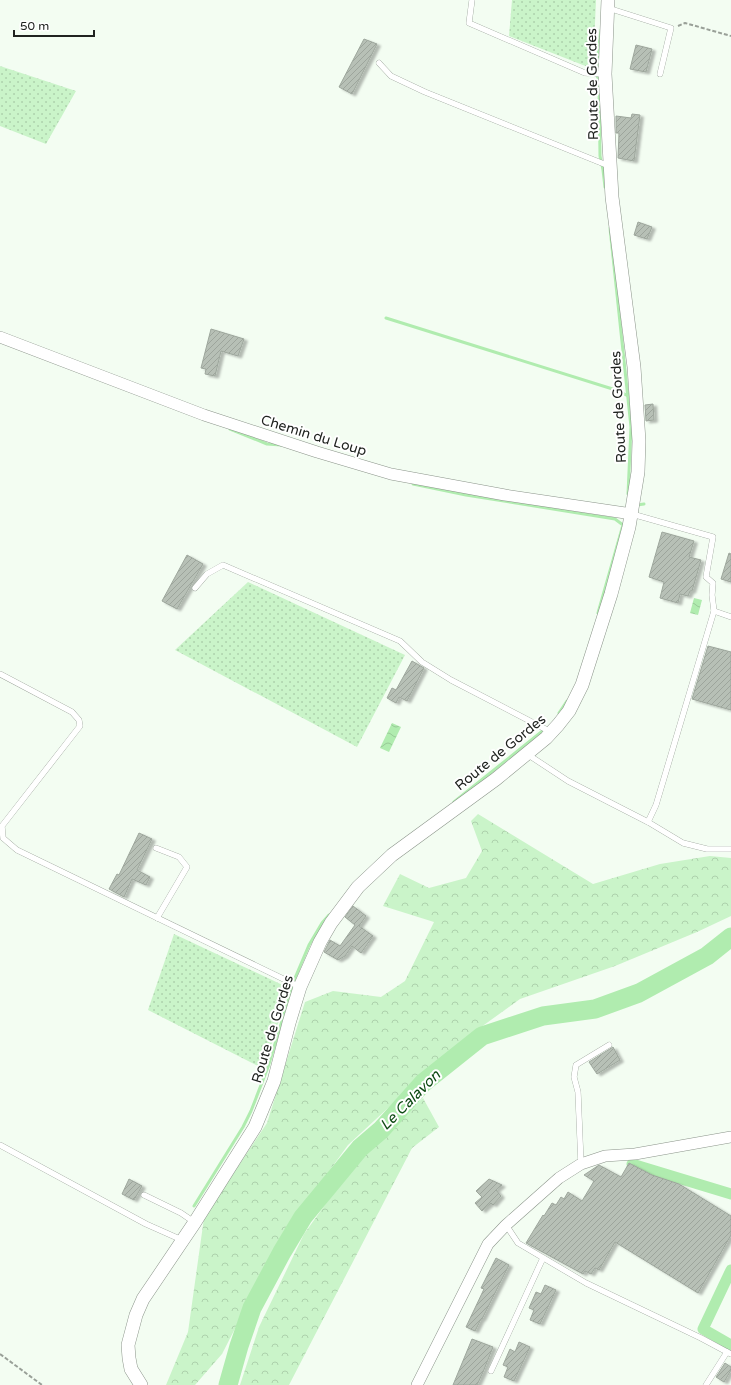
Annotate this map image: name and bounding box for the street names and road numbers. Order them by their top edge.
street label: Route de Gordes [583,28,602,140]
street label: Route de Gordes [607,350,630,463]
street label: Chemin du Loup [259,411,369,460]
street label: Route de Gordes [451,710,549,794]
street label: Route de Gordes [248,973,297,1085]

